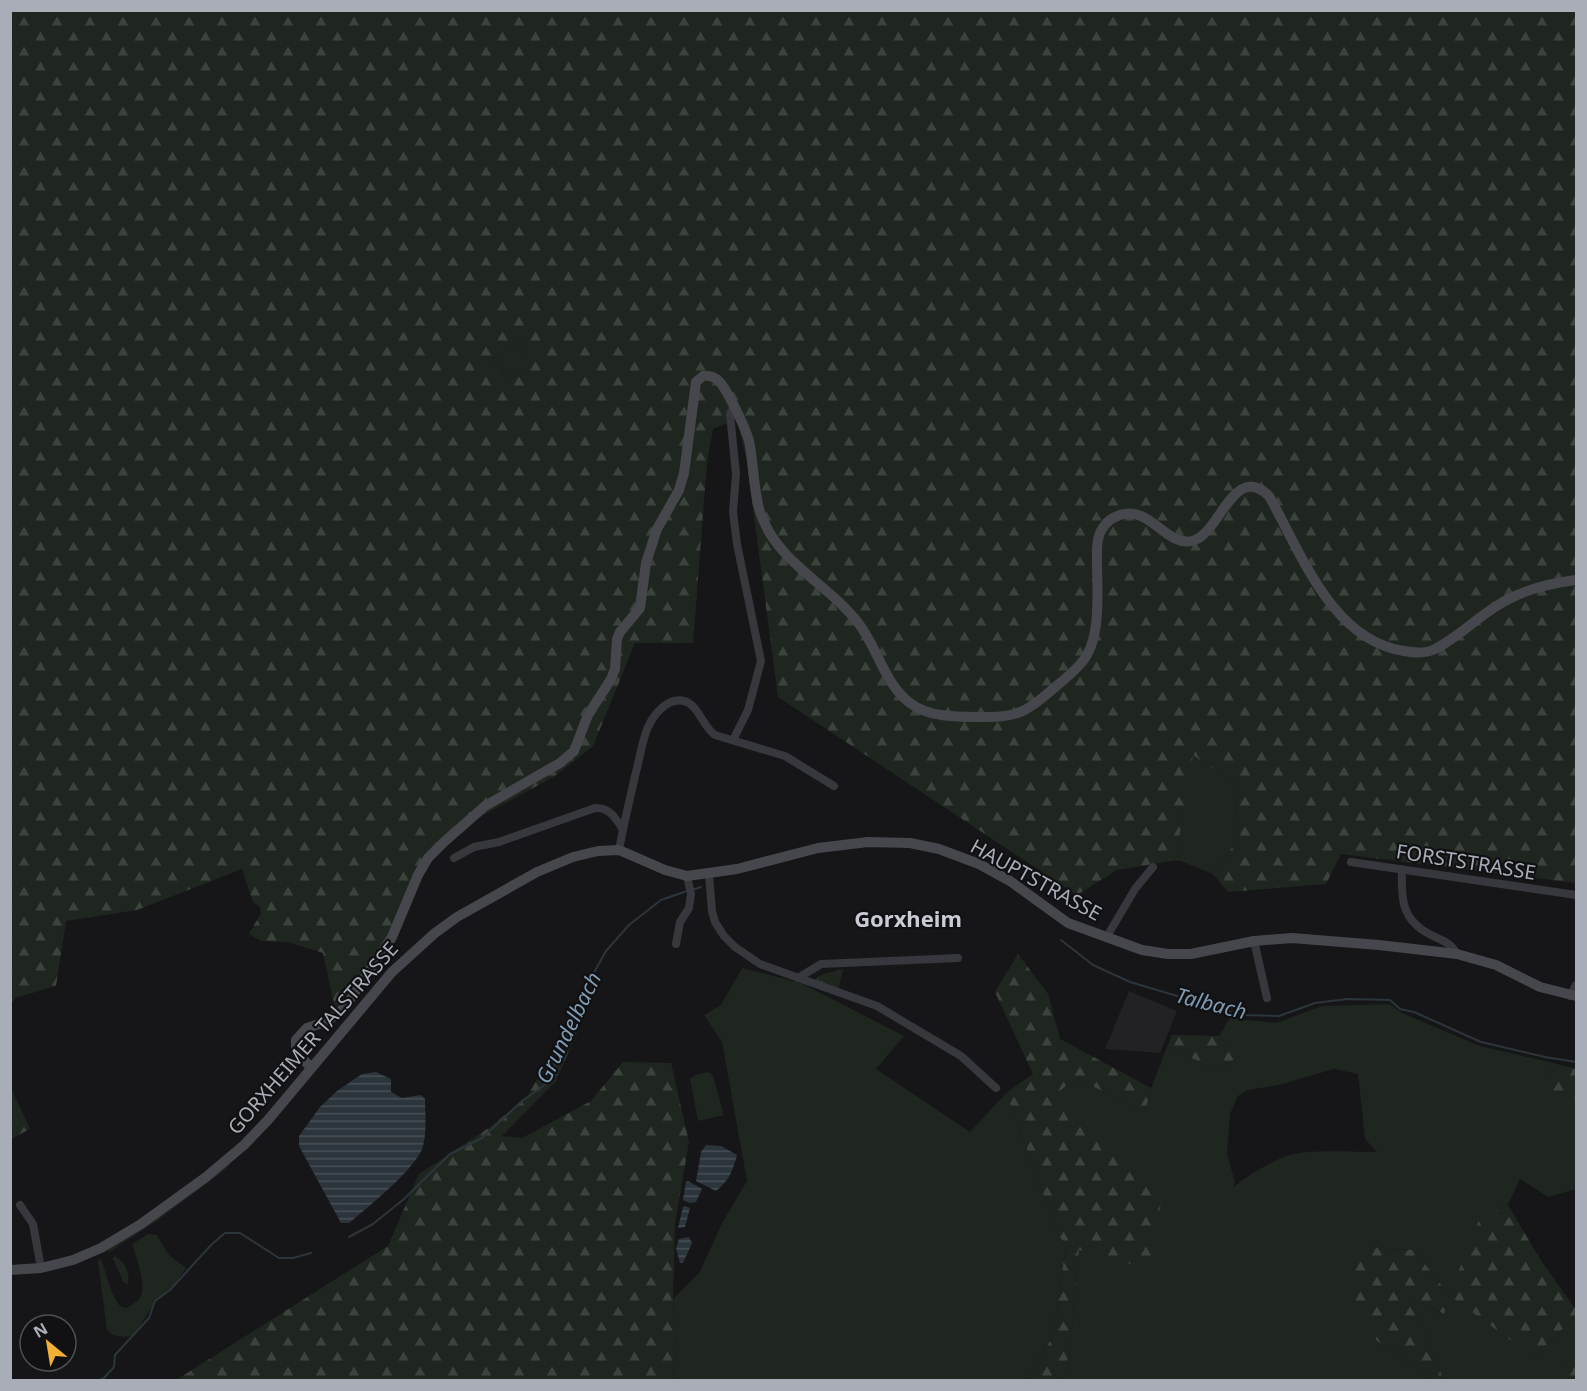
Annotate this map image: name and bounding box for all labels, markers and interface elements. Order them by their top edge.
street label: HAUPTSTRASSE [966,832,1107,927]
street label: FORSTSTRASSE [1394,837,1538,886]
district label: Gorxheim [854,903,962,933]
street label: GORXHEIMER TALSTRASSE [221,935,404,1140]
water label: Grundelbach [529,967,607,1088]
water label: Talbach [1173,981,1250,1025]
north arrow [18,1313,78,1373]
text: N [29,1317,52,1343]

